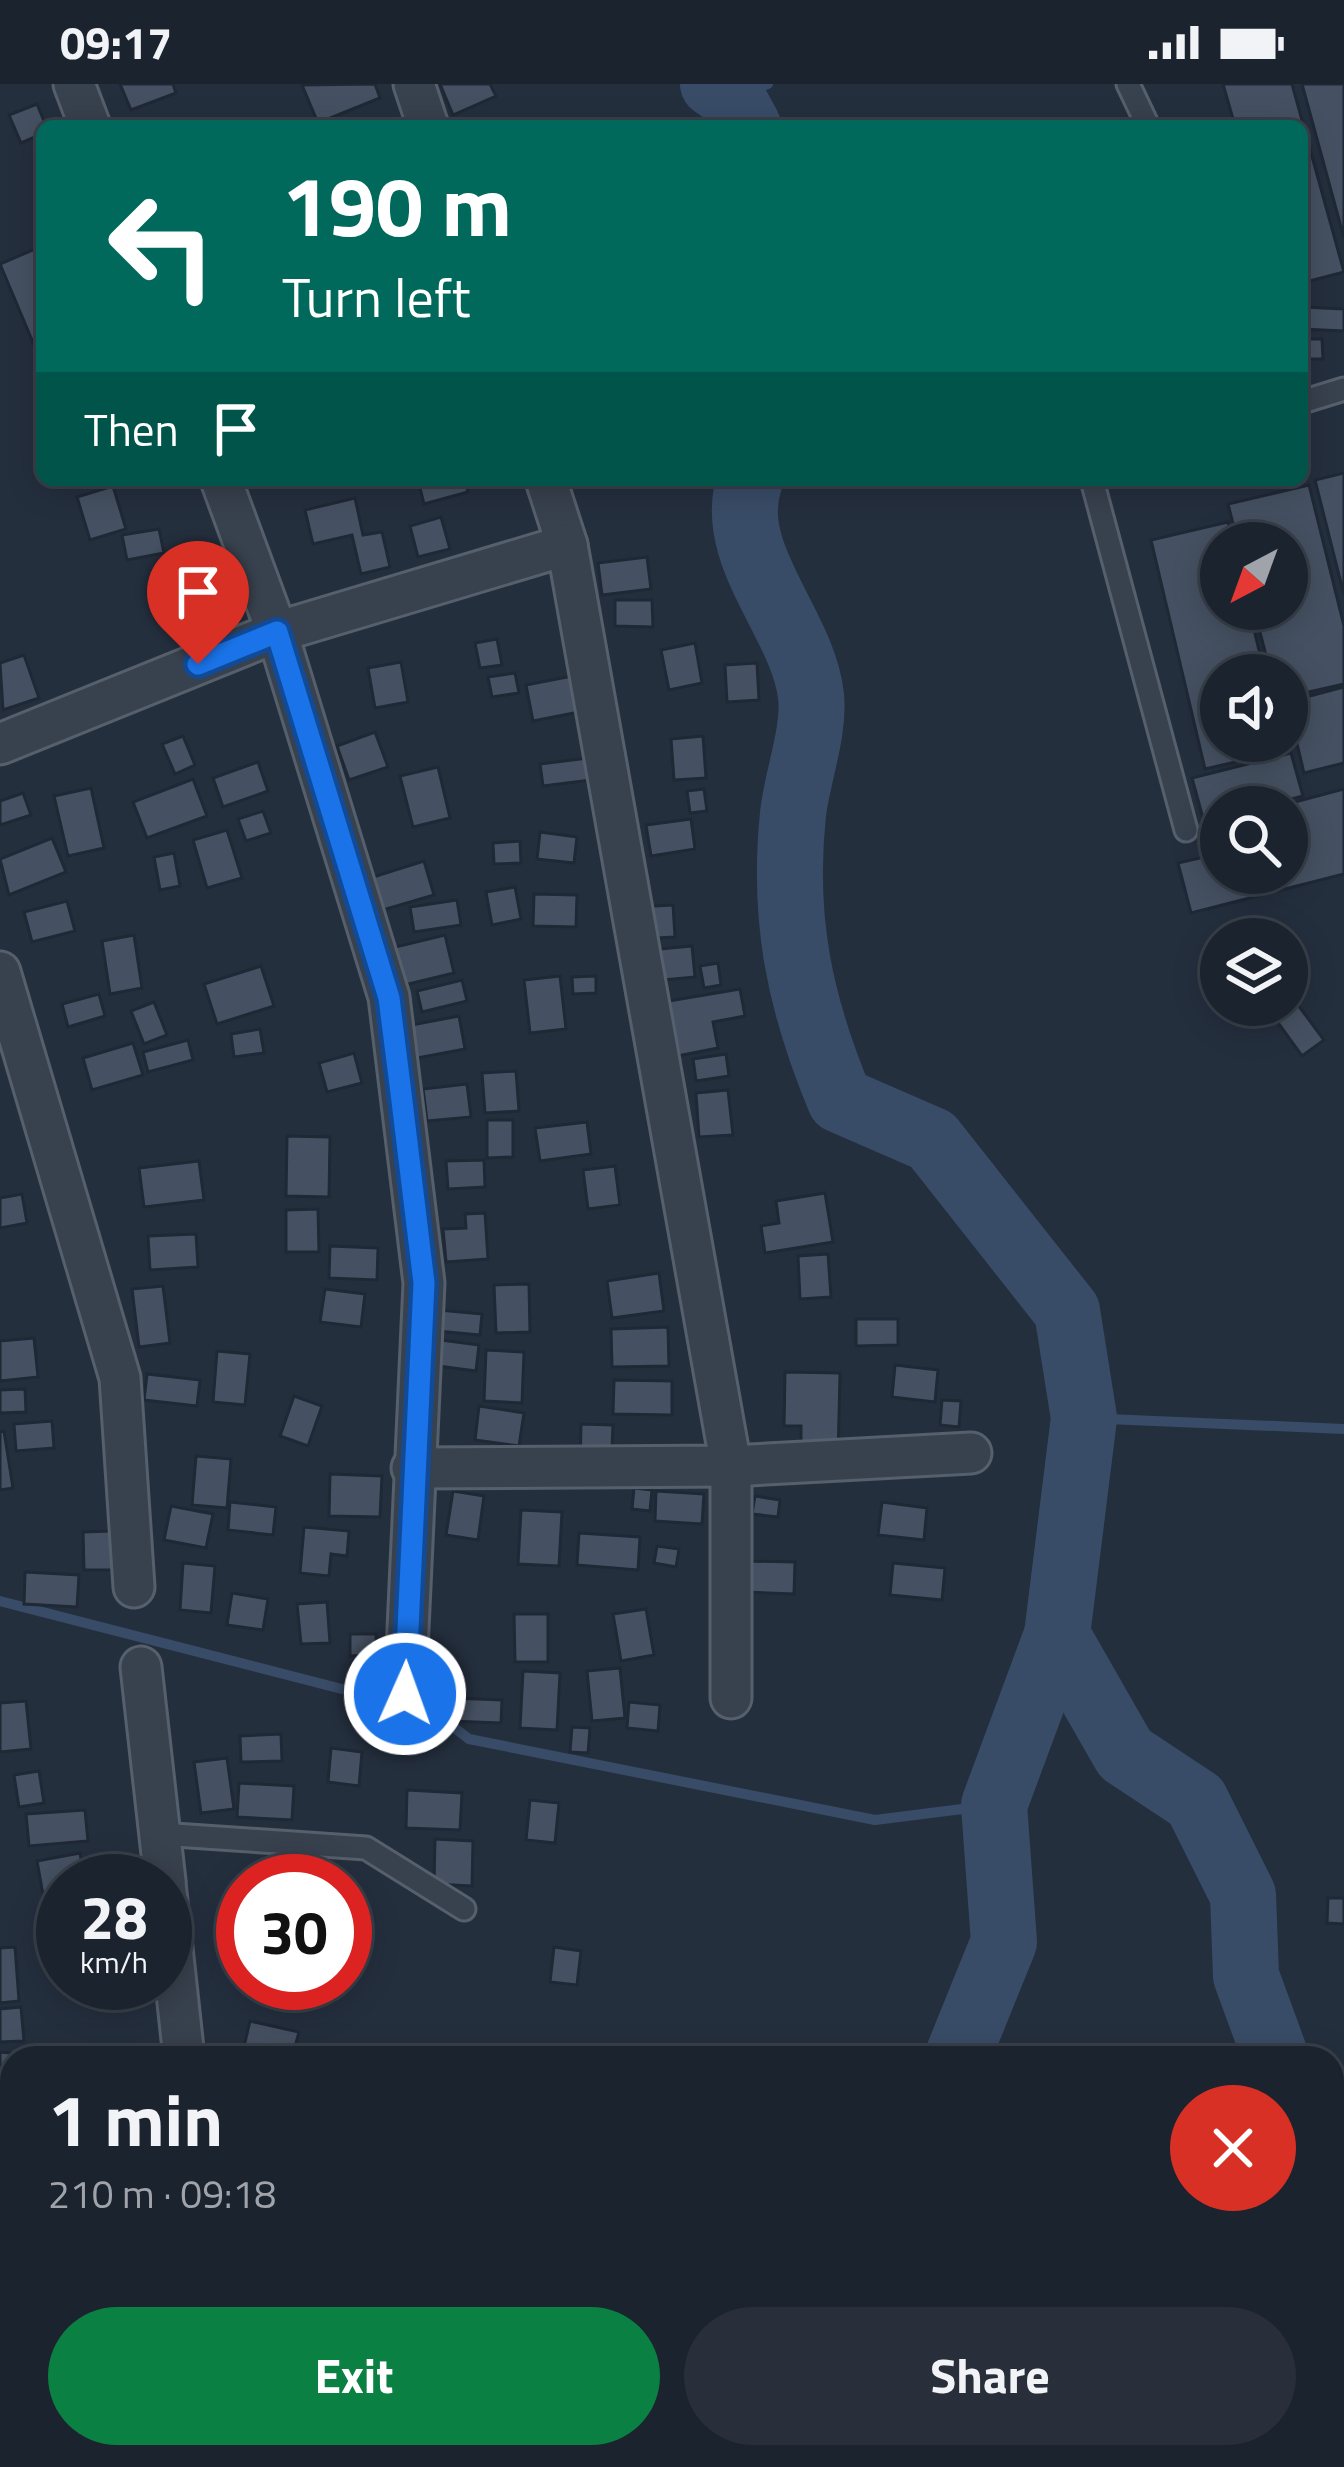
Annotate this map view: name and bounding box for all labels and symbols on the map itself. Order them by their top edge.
north arrow [1200,522,1308,630]
pin [147,541,249,664]
position arrow [342,1631,468,1757]
speed limit sign: 30 [216,1854,372,2010]

